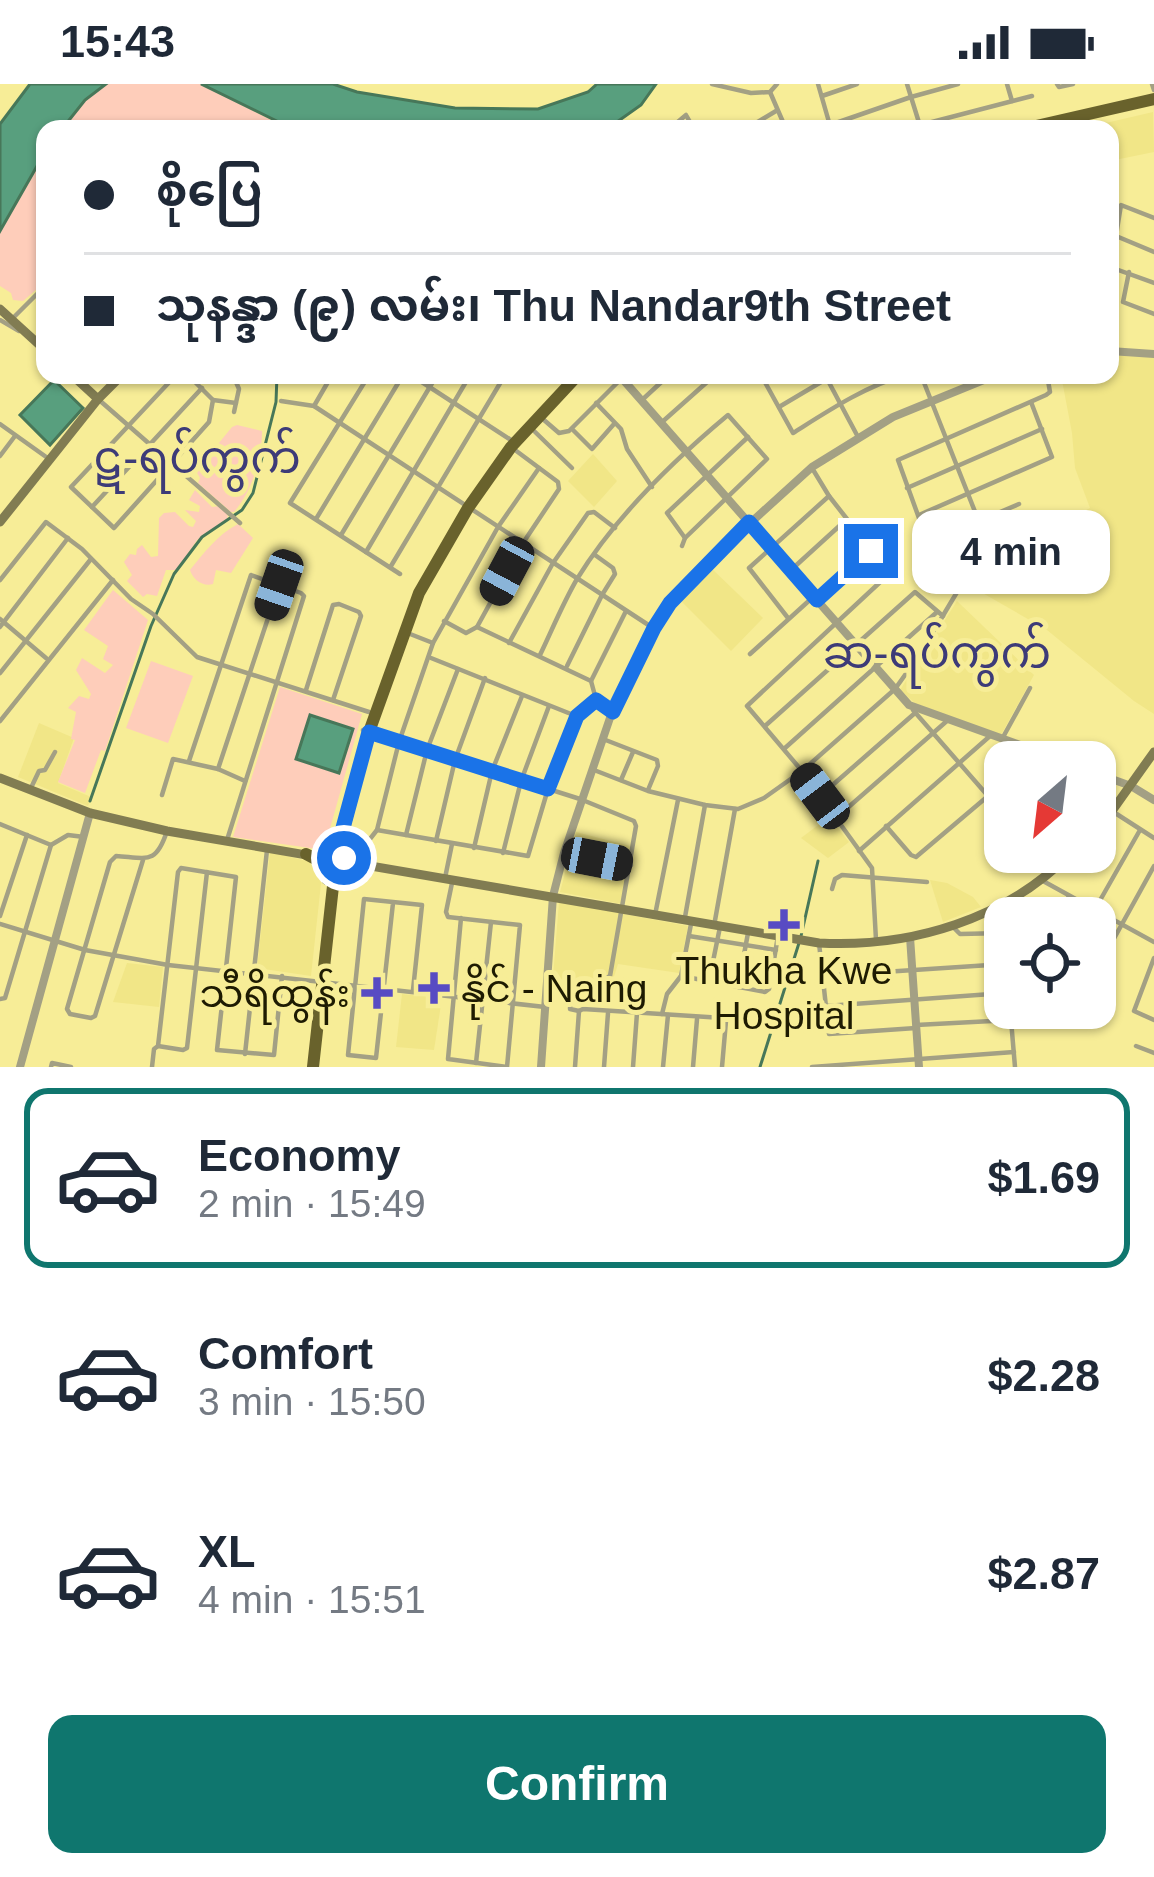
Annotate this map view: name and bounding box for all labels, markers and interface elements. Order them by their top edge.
text: 15:43 [60,16,175,67]
text: စိုပြေ [156,165,262,216]
text: သုနန္ဒာ (၉) လမ်း၊ Thu Nandar9th Street [156,280,951,331]
district label: ဋ-ရပ်ကွက် [93,426,301,494]
callout: 4 min [913,509,1111,593]
route end [844,524,898,578]
text: 4 min [960,530,1062,573]
car [474,531,540,611]
car [250,545,308,625]
district label: ဆ-ရပ်ကွက် [823,621,1051,689]
north arrow [984,741,1116,873]
map controls [984,741,1116,1029]
car [784,756,856,836]
route start [317,831,371,885]
car [558,834,636,884]
button: locate [984,897,1116,1029]
marker: Thukha Kwe Hospital [768,909,800,941]
place label: Thukha Kwe Hospital [676,949,892,1037]
place label: နိုင် - Naing [461,963,647,1020]
place label: သီရိထွန်း [200,968,350,1025]
marker: နိုင် - Naing [418,972,450,1004]
marker: သီရိထွန်း [361,977,393,1009]
icon: car [54,1124,162,1232]
text: Economy [198,1130,401,1181]
text: $1.69 [987,1152,1100,1203]
text: 2 min · 15:49 [198,1182,426,1225]
icon: car [54,1322,162,1430]
text: Comfort [198,1328,373,1379]
text: $2.28 [987,1350,1100,1401]
text: 3 min · 15:50 [198,1380,426,1423]
icon: car [54,1520,162,1628]
text: XL [198,1526,256,1577]
text: $2.87 [987,1548,1100,1599]
text: 4 min · 15:51 [198,1578,426,1621]
button: Confirm [48,1715,1106,1853]

